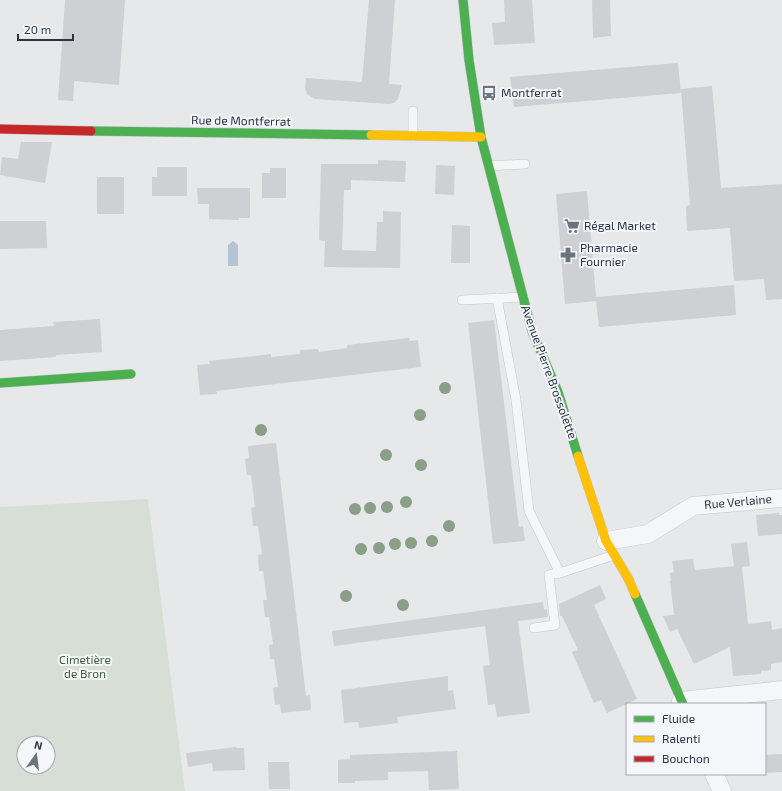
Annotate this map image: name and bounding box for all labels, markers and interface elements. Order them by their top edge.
scale bar [18,16,73,42]
text: 20 m [24,22,51,36]
bus stop icon: Montferrat [480,84,498,102]
place label: Montferrat [501,85,562,99]
street label: Rue de Montferrat [191,112,292,128]
supermarket icon: Régal Market [563,217,581,235]
place label: Régal Market [584,218,656,232]
place label: Pharmacie Fournier [580,240,638,268]
pharmacy icon: Pharmacie Fournier [559,246,577,264]
street label: Avenue Pierre Brossolette [519,303,581,441]
street label: Rue Verlaine [704,491,772,511]
park label: Cimetière de Bron [59,652,111,680]
legend [626,703,766,775]
text: Fluide [662,711,695,725]
text: Ralenti [662,731,701,745]
north arrow [16,735,56,775]
text: N [33,738,44,752]
text: Bouchon [662,751,710,765]

